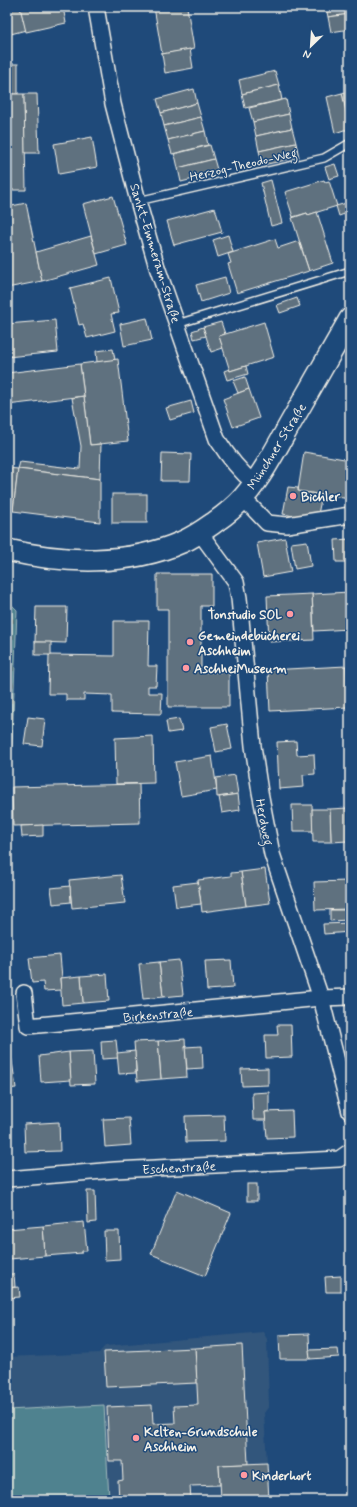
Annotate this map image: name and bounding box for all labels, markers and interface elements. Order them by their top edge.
north arrow [291,26,331,66]
text: N [301,46,313,62]
street label: Herzog-Theodo-Weg [188,145,299,188]
street label: Sankt-Emmeram-Straße [125,182,184,325]
street label: Münchner Straße [244,400,311,493]
place label: Bichler [301,489,341,506]
marker: Bichler [288,491,298,501]
place label: Tonstudio SOL [208,607,282,624]
marker: Tonstudio SOL [285,609,295,619]
place label: Gemeindebücherei Aschheim [198,628,300,660]
marker: Gemeindebücherei Aschheim [185,637,195,647]
place label: AschheiMuseum [194,661,287,678]
marker: AschheiMuseum [181,663,191,673]
street label: Herdweg [249,797,276,848]
street label: Birkenstraße [122,1004,194,1027]
street label: Eschenstraße [142,1158,216,1179]
place label: Kelten-Grundschule Aschheim [144,1424,258,1456]
marker: Kelten-Grundschule Aschheim [131,1433,141,1443]
place label: Kinderhort [252,1468,311,1485]
marker: Kinderhort [239,1470,249,1480]

